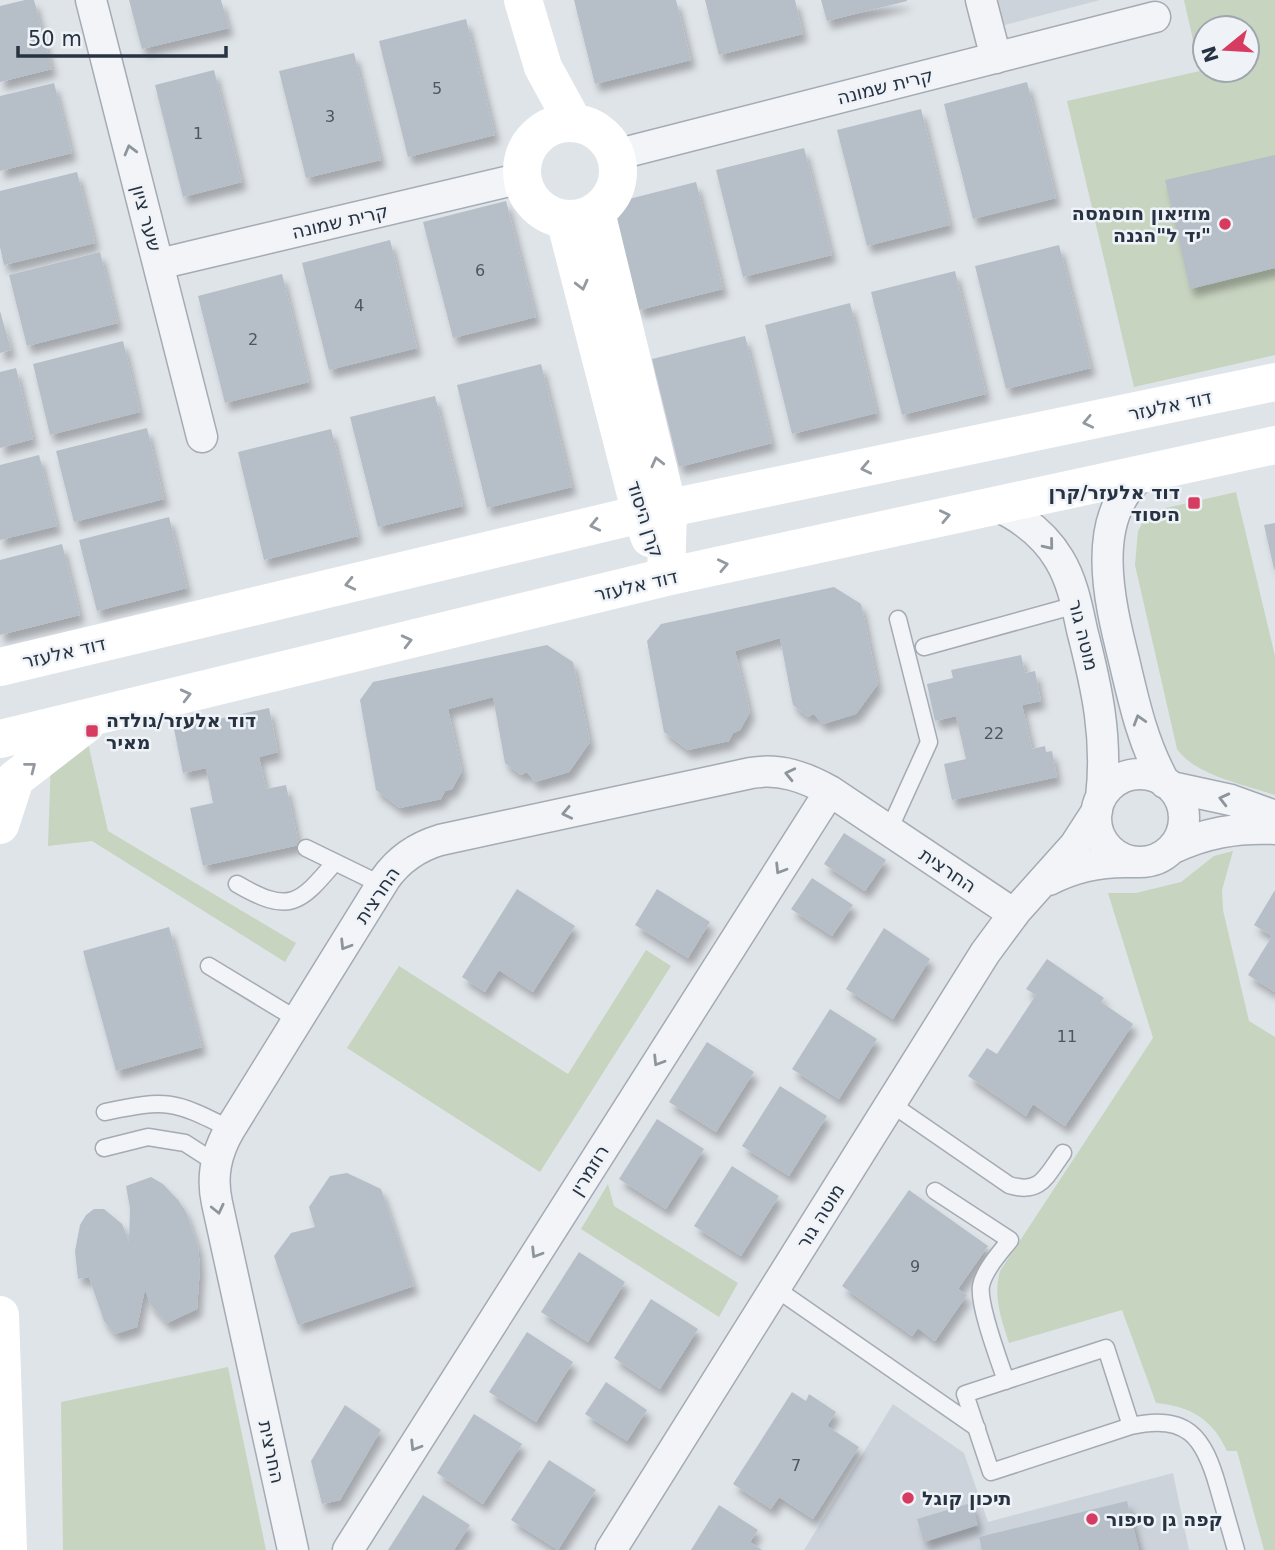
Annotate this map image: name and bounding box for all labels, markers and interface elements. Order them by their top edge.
scale bar [18,14,226,58]
north arrow [1191,14,1261,84]
text: 50 m [28,27,82,51]
text: N [1197,43,1223,65]
street label: קרית שמונה [835,63,935,109]
house number: 5 [432,79,442,98]
house number: 3 [325,107,335,126]
house number: 1 [193,124,203,143]
one-way arrow [123,144,138,156]
street label: שער ציון [128,182,166,254]
street label: קרית שמונה [290,199,390,243]
place label: מוזיאון חוסמסה יד ל"הגנה" [1072,202,1211,246]
marker: מוזיאון חוסמסה יד ל"הגנה" [1217,216,1233,232]
house number: 6 [475,261,485,280]
one-way arrow [574,279,588,291]
house number: 4 [354,296,364,315]
house number: 2 [248,330,258,349]
street label: דוד אלעזר [1126,385,1214,425]
one-way arrow [1082,413,1094,428]
one-way arrow [651,456,665,468]
one-way arrow [860,459,872,474]
street label: קרן היסוד [623,478,669,560]
place label: דוד אלעזר/קרן היסוד [1049,481,1180,525]
marker: דוד אלעזר/קרן היסוד [1186,495,1202,511]
one-way arrow [939,509,951,524]
one-way arrow [589,517,601,532]
one-way arrow [1041,537,1053,550]
one-way arrow [717,558,729,573]
street label: דוד אלעזר [592,565,680,605]
one-way arrow [344,576,356,590]
street label: מוטה גור [1065,597,1103,673]
street label: דוד אלעזר [20,632,108,672]
one-way arrow [400,635,412,649]
one-way arrow [179,689,191,703]
place label: דוד אלעזר/גולדה מאיר [106,709,256,753]
one-way arrow [1132,715,1147,727]
marker: דוד אלעזר/גולדה מאיר [84,723,100,739]
house number: 22 [984,724,1004,743]
one-way arrow [23,762,35,775]
one-way arrow [784,768,796,782]
one-way arrow [1218,793,1230,807]
one-way arrow [561,804,573,819]
street label: החרצית [916,843,980,897]
one-way arrow [776,861,788,874]
street label: החרצית [350,863,404,927]
one-way arrow [340,937,353,950]
house number: 11 [1057,1027,1077,1046]
one-way arrow [654,1054,667,1067]
street label: רוזמרין [565,1141,613,1199]
street label: מוטה גור [791,1179,849,1253]
one-way arrow [210,1203,224,1215]
one-way arrow [532,1246,545,1259]
house number: 9 [910,1257,920,1276]
street label: החרצית [255,1419,289,1485]
one-way arrow [410,1438,423,1451]
house number: 7 [791,1456,801,1475]
place label: תיכון קוגל [922,1487,1012,1510]
marker: תיכון קוגל [900,1490,916,1506]
place label: קפה גן סיפור [1106,1508,1223,1531]
marker: קפה גן סיפור [1084,1511,1100,1527]

